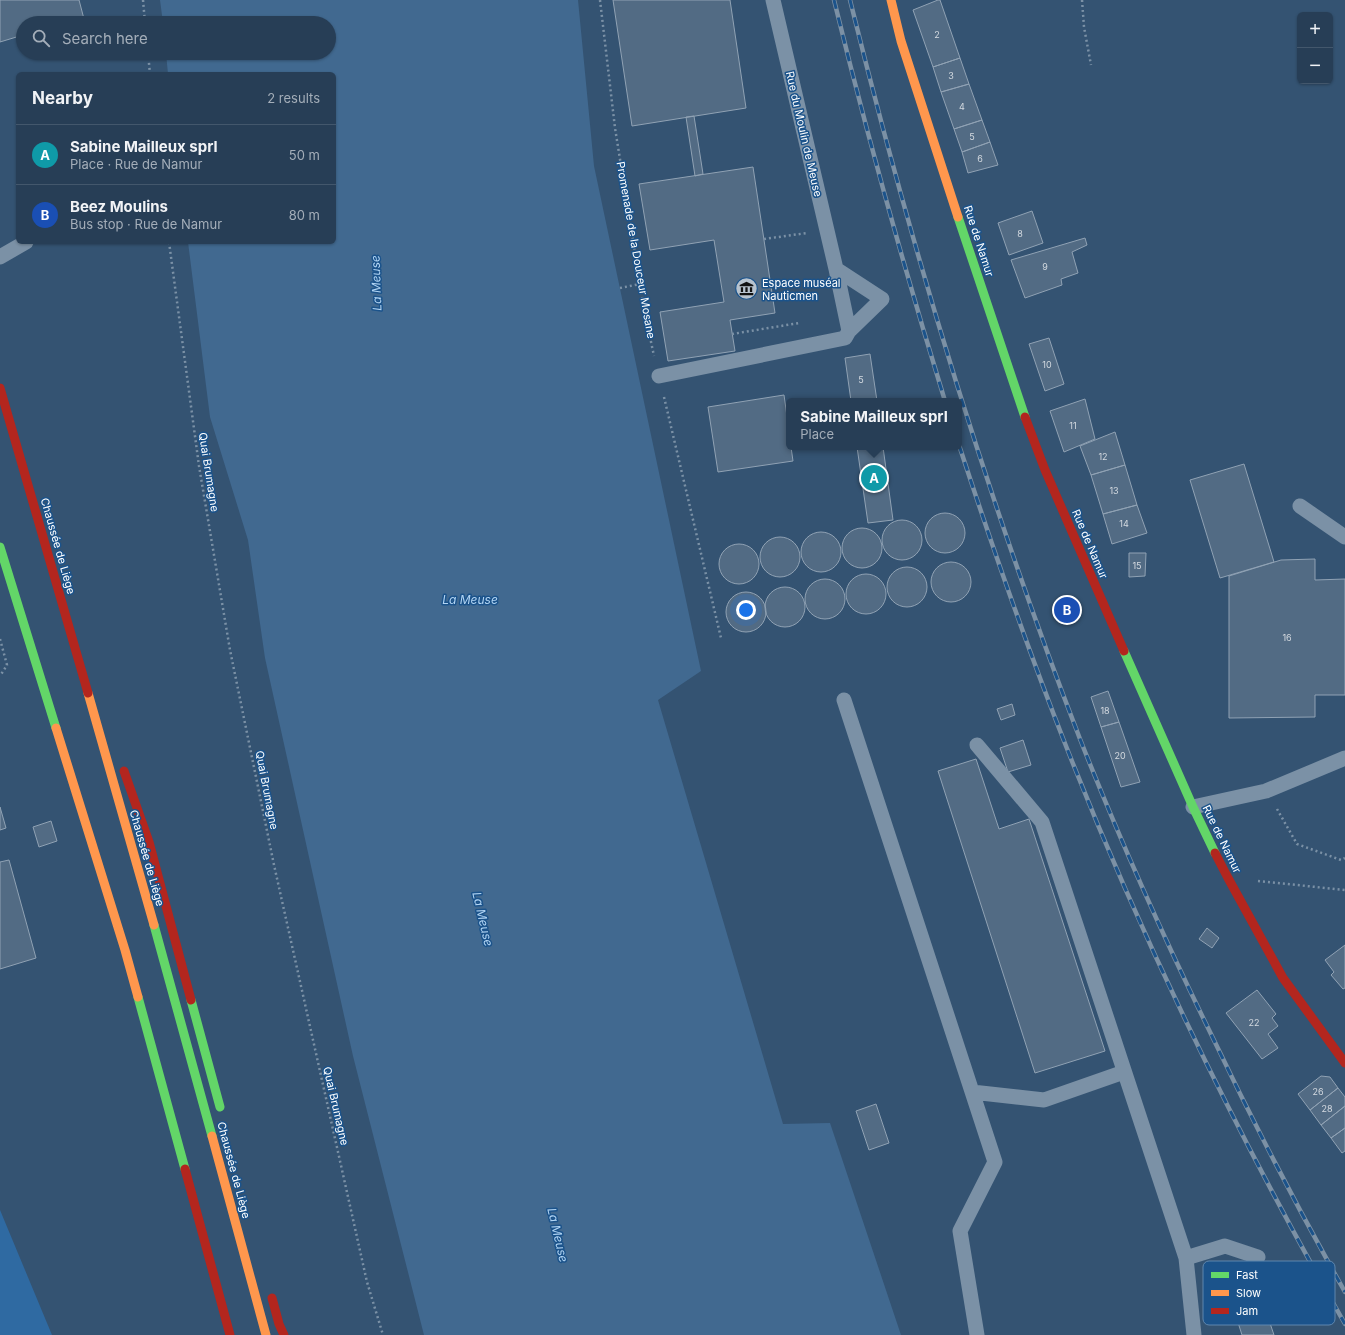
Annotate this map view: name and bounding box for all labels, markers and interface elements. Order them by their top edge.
map controls [1297,12,1333,84]
button: + [1297,12,1333,48]
search box [16,16,336,60]
icon: search [30,27,52,49]
text: Search here [62,29,148,48]
house number: 2 [934,29,940,40]
button: − [1297,48,1333,84]
street label: Rue du Moulin de Meuse [783,70,825,198]
house number: 3 [948,70,954,81]
text: Nearby [32,88,93,108]
text: 2 results [267,90,320,106]
house number: 4 [959,101,965,112]
house number: 5 [969,131,975,142]
text: Sabine Mailleux sprl [70,137,218,156]
text: A [40,147,50,163]
text: 50 m [289,147,320,163]
house number: 6 [977,153,983,164]
text: Place · Rue de Namur [70,156,202,172]
street label: Promenade de la Douceur Mosane [614,160,658,340]
text: Beez Moulins [70,197,168,216]
street label: Rue de Namur [961,204,997,278]
text: B [41,207,49,223]
text: 80 m [289,207,320,223]
text: Bus stop · Rue de Namur [70,216,222,232]
house number: 8 [1017,228,1023,239]
water label: La Meuse [368,255,384,311]
house number: 9 [1042,261,1048,272]
museum icon: Espace muséal Nauticmen [734,276,760,302]
place label: Espace muséal Nauticmen [762,276,841,303]
house number: 10 [1042,359,1052,370]
house number: 5 [858,374,864,385]
popup [786,398,962,450]
text: Sabine Mailleux sprl [800,407,948,426]
house number: 11 [1069,420,1077,431]
text: Place [800,426,834,442]
street label: Quai Brumagne [196,431,222,513]
house number: 12 [1098,451,1108,462]
pin: A [861,463,887,493]
house number: 13 [1109,485,1119,496]
street label: Chaussée de Liège [38,496,78,596]
street label: Rue de Namur [1069,507,1111,581]
house number: 14 [1119,518,1129,529]
house number: 15 [1132,560,1142,571]
water label: La Meuse [442,592,498,607]
pin: B [1054,595,1080,625]
your location [736,600,756,620]
house number: 16 [1282,632,1292,643]
house number: 18 [1100,705,1110,716]
street label: Quai Brumagne [252,749,282,831]
house number: 20 [1114,750,1126,761]
street label: Rue de Namur [1199,803,1245,875]
street label: Chaussée de Liège [127,808,167,908]
water label: La Meuse [469,890,497,948]
house number: 22 [1249,1017,1259,1028]
street label: Quai Brumagne [320,1065,352,1147]
house number: 26 [1312,1086,1324,1097]
house number: 28 [1321,1103,1333,1114]
street label: Chaussée de Liège [214,1120,254,1220]
water label: La Meuse [544,1206,572,1264]
legend [1203,1261,1335,1325]
text: Fast [1236,1268,1258,1282]
text: Slow [1236,1286,1261,1300]
text: Jam [1236,1304,1258,1318]

